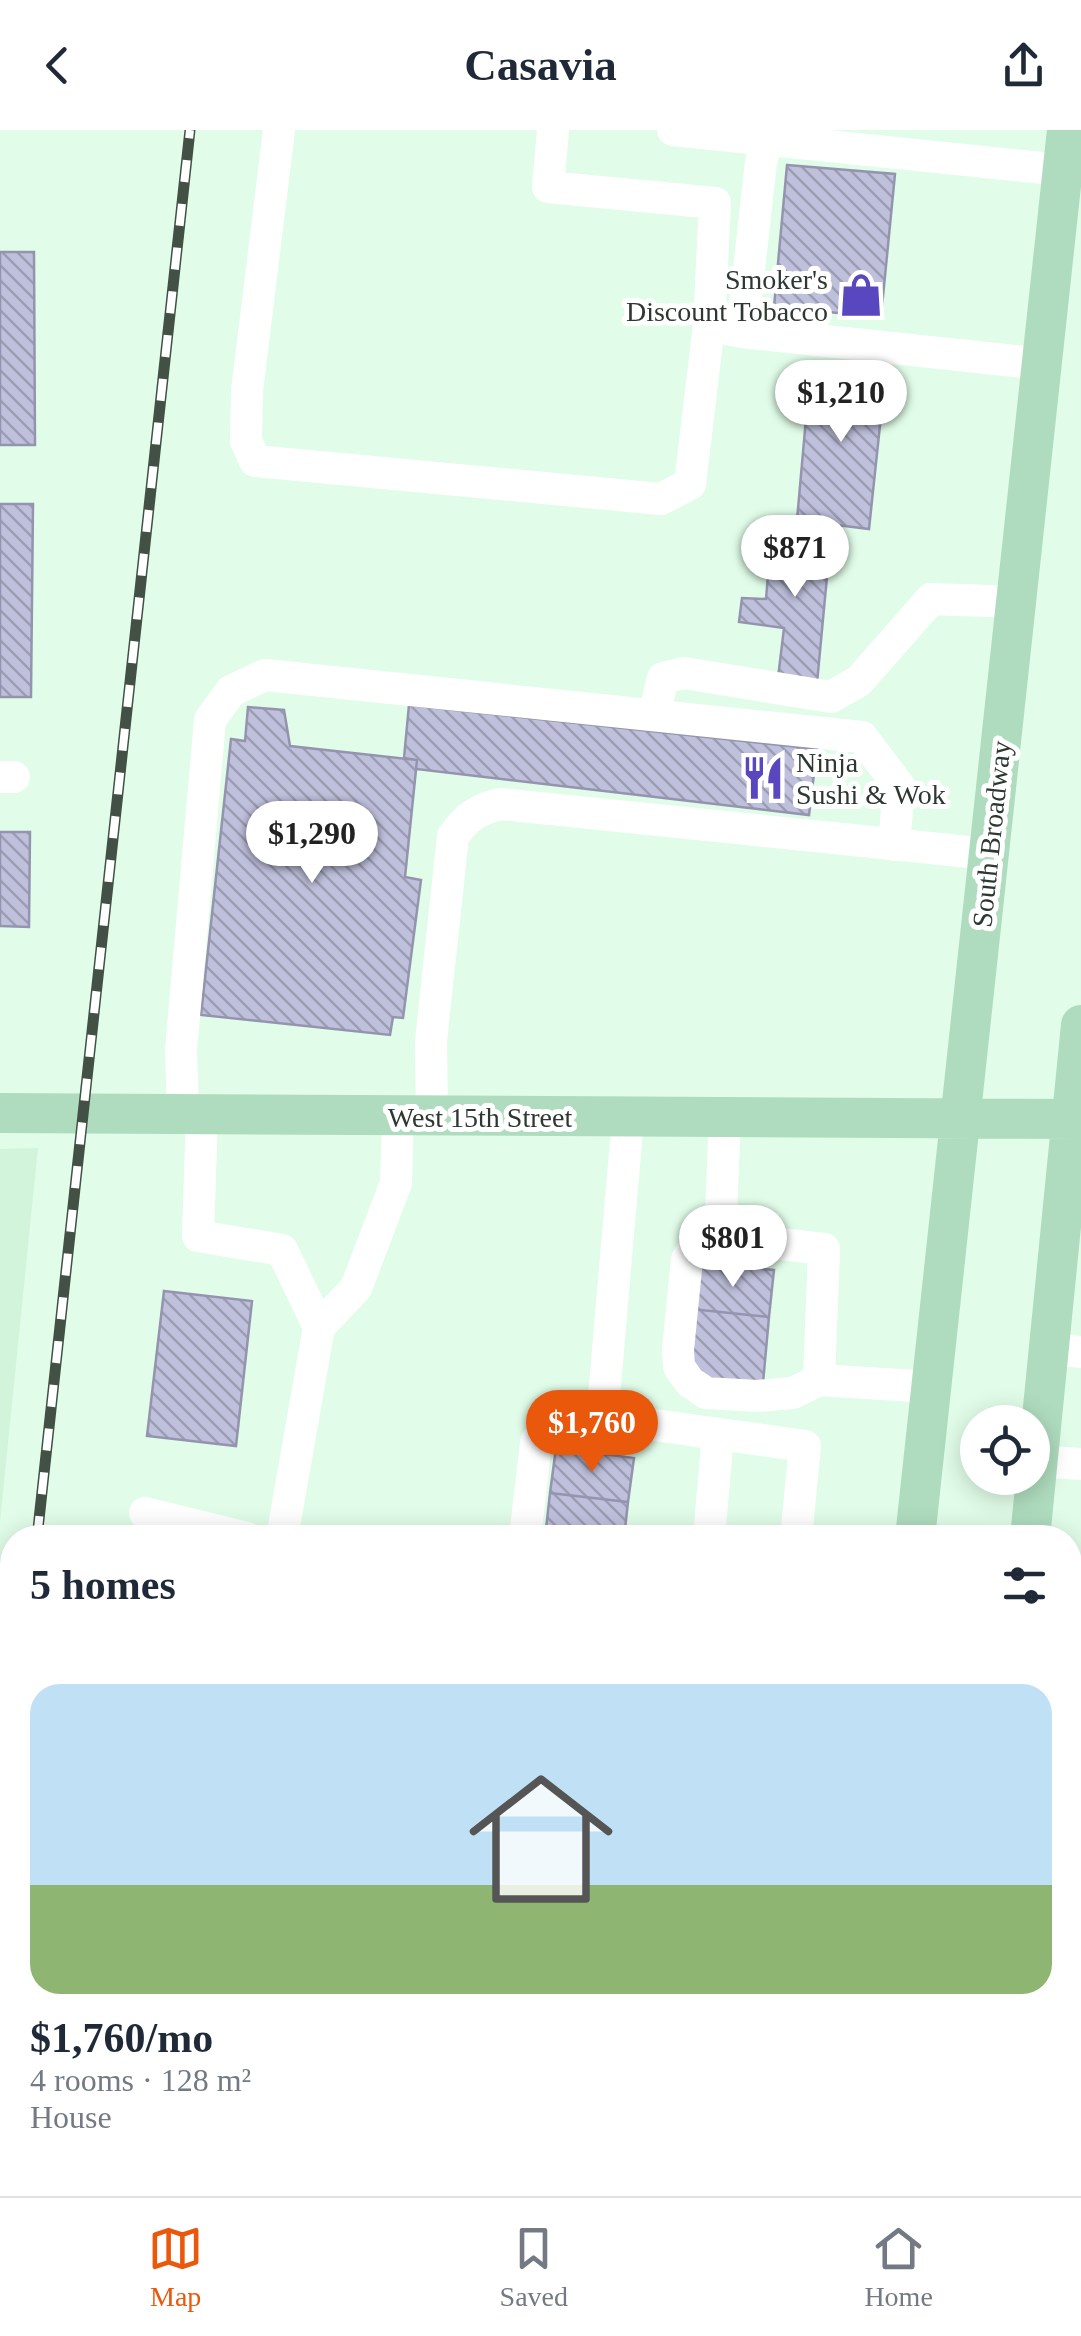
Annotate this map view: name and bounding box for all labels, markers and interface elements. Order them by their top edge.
icon: back [30,38,85,93]
icon: share [996,38,1051,93]
text: Casavia [464,40,617,90]
place label: Smoker's Discount Tobacco [626,264,828,327]
shop icon: Smoker's Discount Tobacco [837,271,885,319]
pin: $1,210 [760,360,922,445]
text: $1,210 [797,374,885,410]
pin: $871 [736,515,854,600]
text: $871 [763,529,827,565]
street label: South Broadway [966,739,1017,929]
place label: Ninja Sushi & Wok [796,747,946,810]
restaurant icon: Ninja Sushi & Wok [739,754,787,802]
pin: $1,290 [231,801,393,886]
text: $1,290 [268,815,356,851]
street label: West 15th Street [388,1102,572,1133]
pin: $801 [674,1205,792,1290]
text: $801 [701,1219,765,1255]
pin: $1,760 [511,1390,673,1475]
text: $1,760 [548,1404,636,1440]
map controls [960,1405,1050,1495]
button: locate [960,1405,1050,1495]
icon: filters [997,1558,1052,1613]
text: 5 homes [30,1562,176,1608]
icon: home [451,1749,631,1929]
text: $1,760/mo [30,2015,213,2061]
text: 4 rooms · 128 m² [30,2062,251,2098]
text: House [30,2099,112,2135]
tab: Map [148,2221,203,2313]
tab: Saved [500,2221,568,2313]
tab: Home [864,2221,933,2313]

